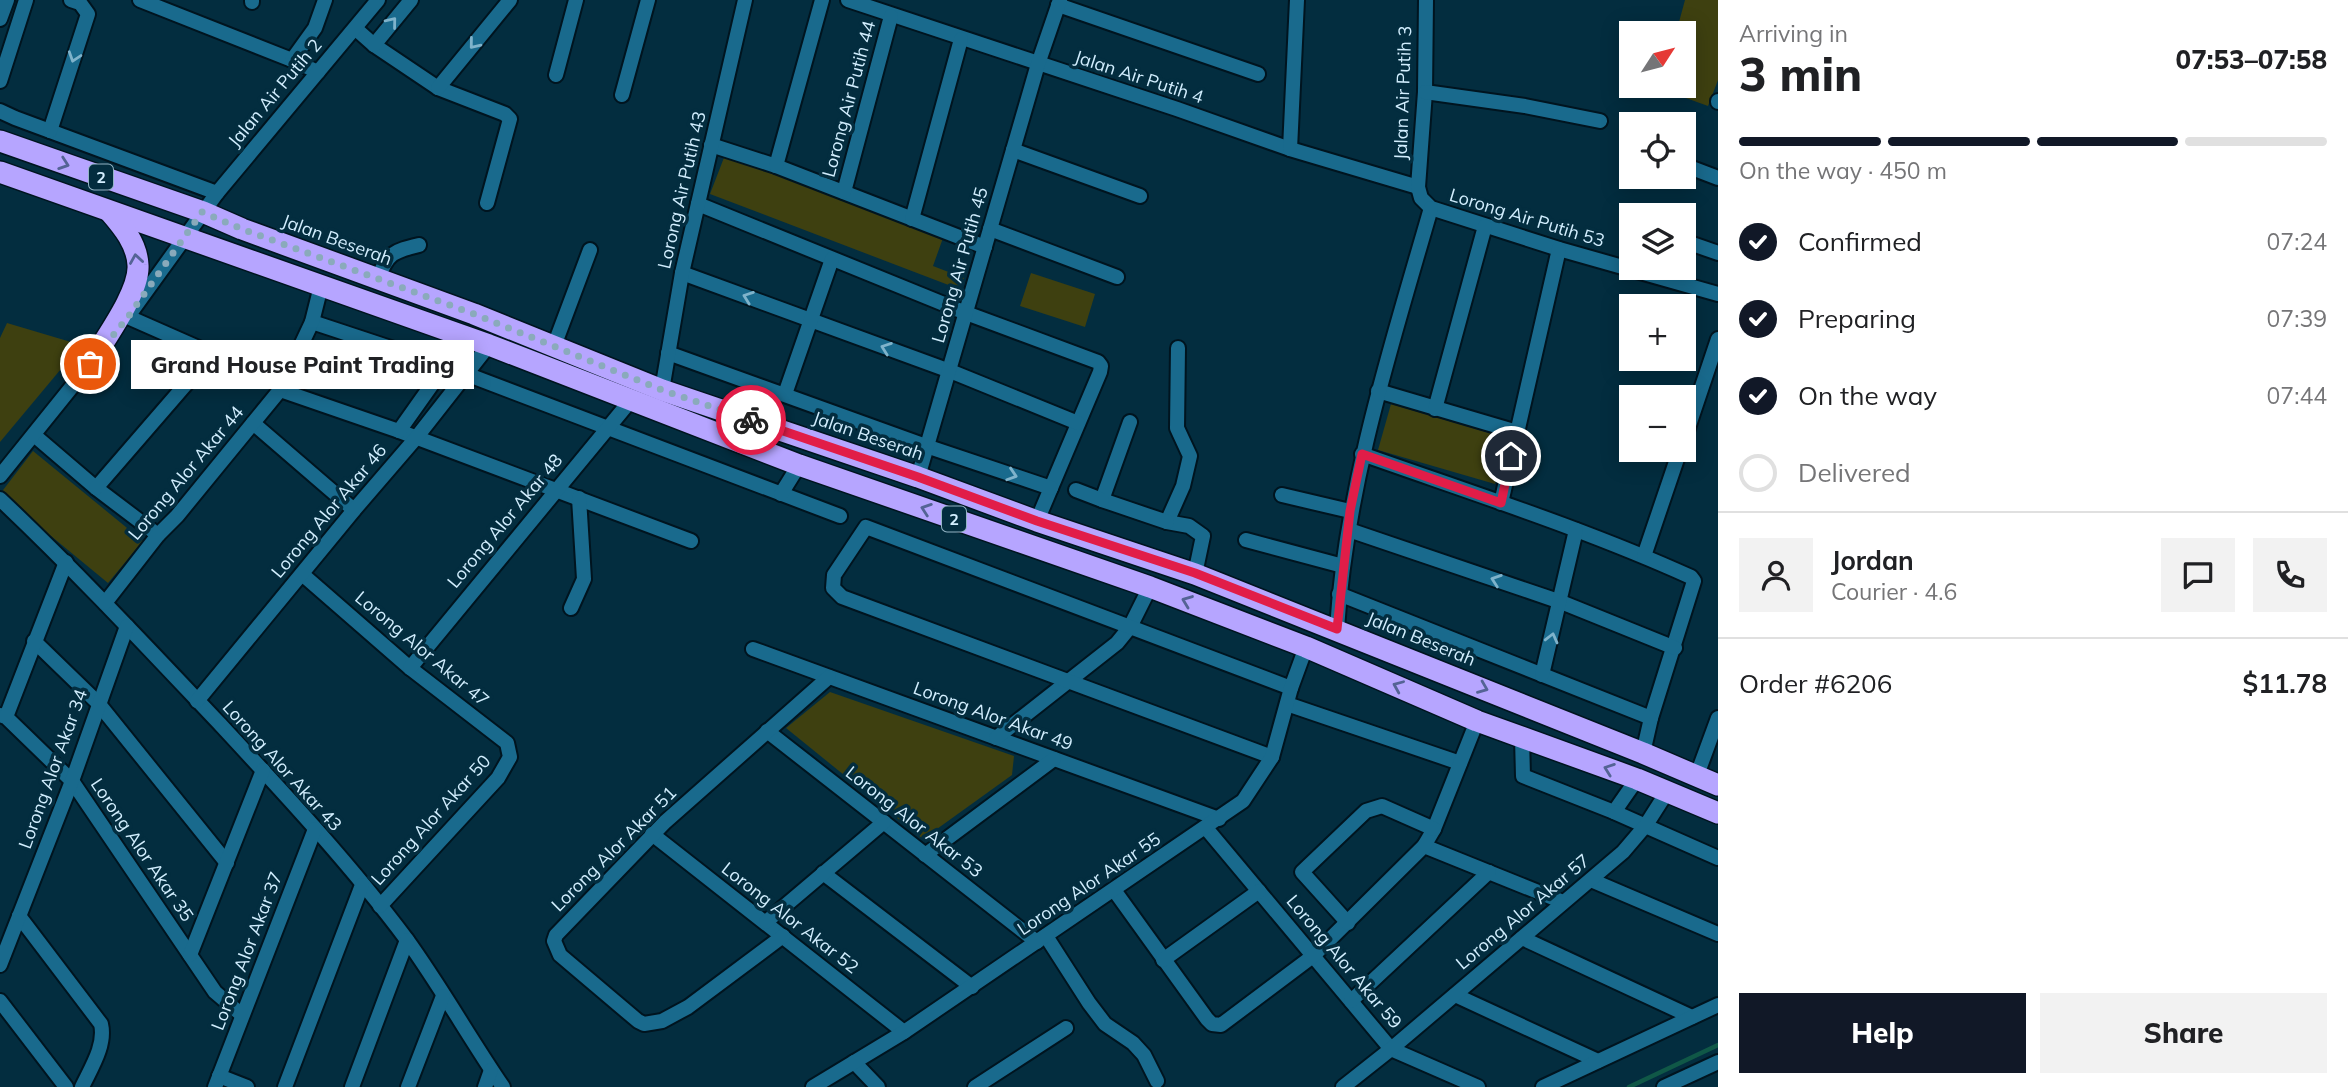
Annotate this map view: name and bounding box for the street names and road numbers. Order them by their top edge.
street label: Lorong Air Putih 44 [817,18,881,180]
street label: Jalan Air Putih 3 [1389,25,1416,161]
street label: Jalan Air Putih 2 [223,34,327,152]
street label: Jalan Air Putih 4 [1072,45,1207,108]
street label: Lorong Air Putih 43 [652,109,711,271]
road number: 2 [89,164,113,190]
street label: Lorong Air Putih 53 [1447,183,1607,252]
street label: Lorong Air Putih 45 [926,184,993,345]
street label: Jalan Beserah [279,209,395,270]
street label: Lorong Alor Akar 44 [123,401,248,544]
street label: Jalan Beserah [810,406,927,465]
street label: Lorong Alor Akar 46 [266,439,391,582]
street label: Lorong Alor Akar 48 [442,449,567,592]
road number: 2 [942,506,966,532]
street label: Lorong Alor Akar 47 [351,586,494,711]
street label: Jalan Beserah [1363,606,1479,671]
street label: Lorong Alor Akar 49 [910,676,1076,755]
street label: Lorong Alor Akar 34 [13,686,92,852]
street label: Lorong Alor Akar 43 [218,696,347,836]
street label: Lorong Alor Akar 50 [366,750,495,890]
street label: Lorong Alor Akar 53 [841,761,988,882]
street label: Lorong Alor Akar 35 [86,774,199,926]
street label: Lorong Alor Akar 51 [546,781,681,916]
street label: Lorong Alor Akar 55 [1013,827,1165,940]
street label: Lorong Alor Akar 57 [1451,849,1594,974]
street label: Lorong Alor Akar 52 [717,857,864,978]
street label: Lorong Alor Akar 37 [206,868,287,1033]
street label: Lorong Alor Akar 59 [1282,890,1407,1033]

